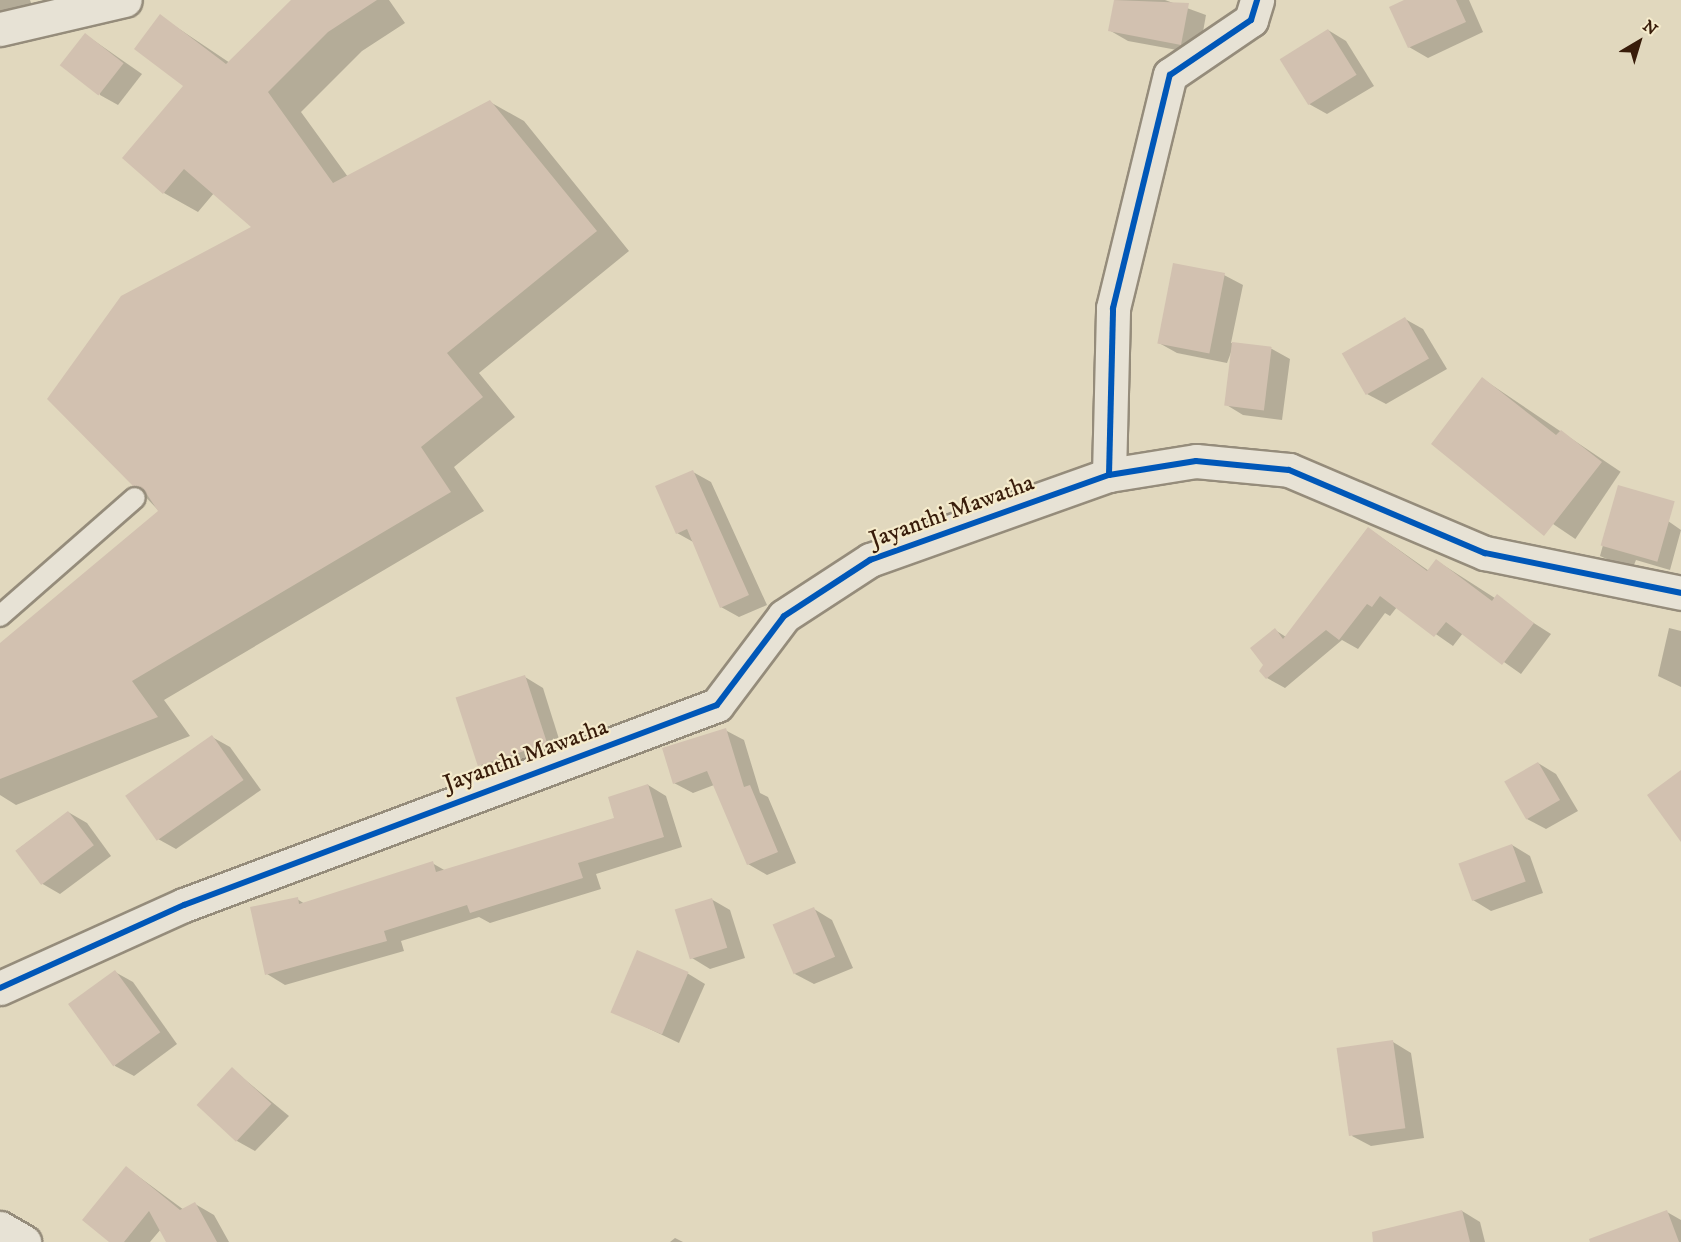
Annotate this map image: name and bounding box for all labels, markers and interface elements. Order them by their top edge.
north arrow [1609,12,1669,72]
text: N [1639,16,1661,40]
street label: Jayanthi Mawatha [866,469,1038,555]
street label: Jayanthi Mawatha [440,713,612,799]

